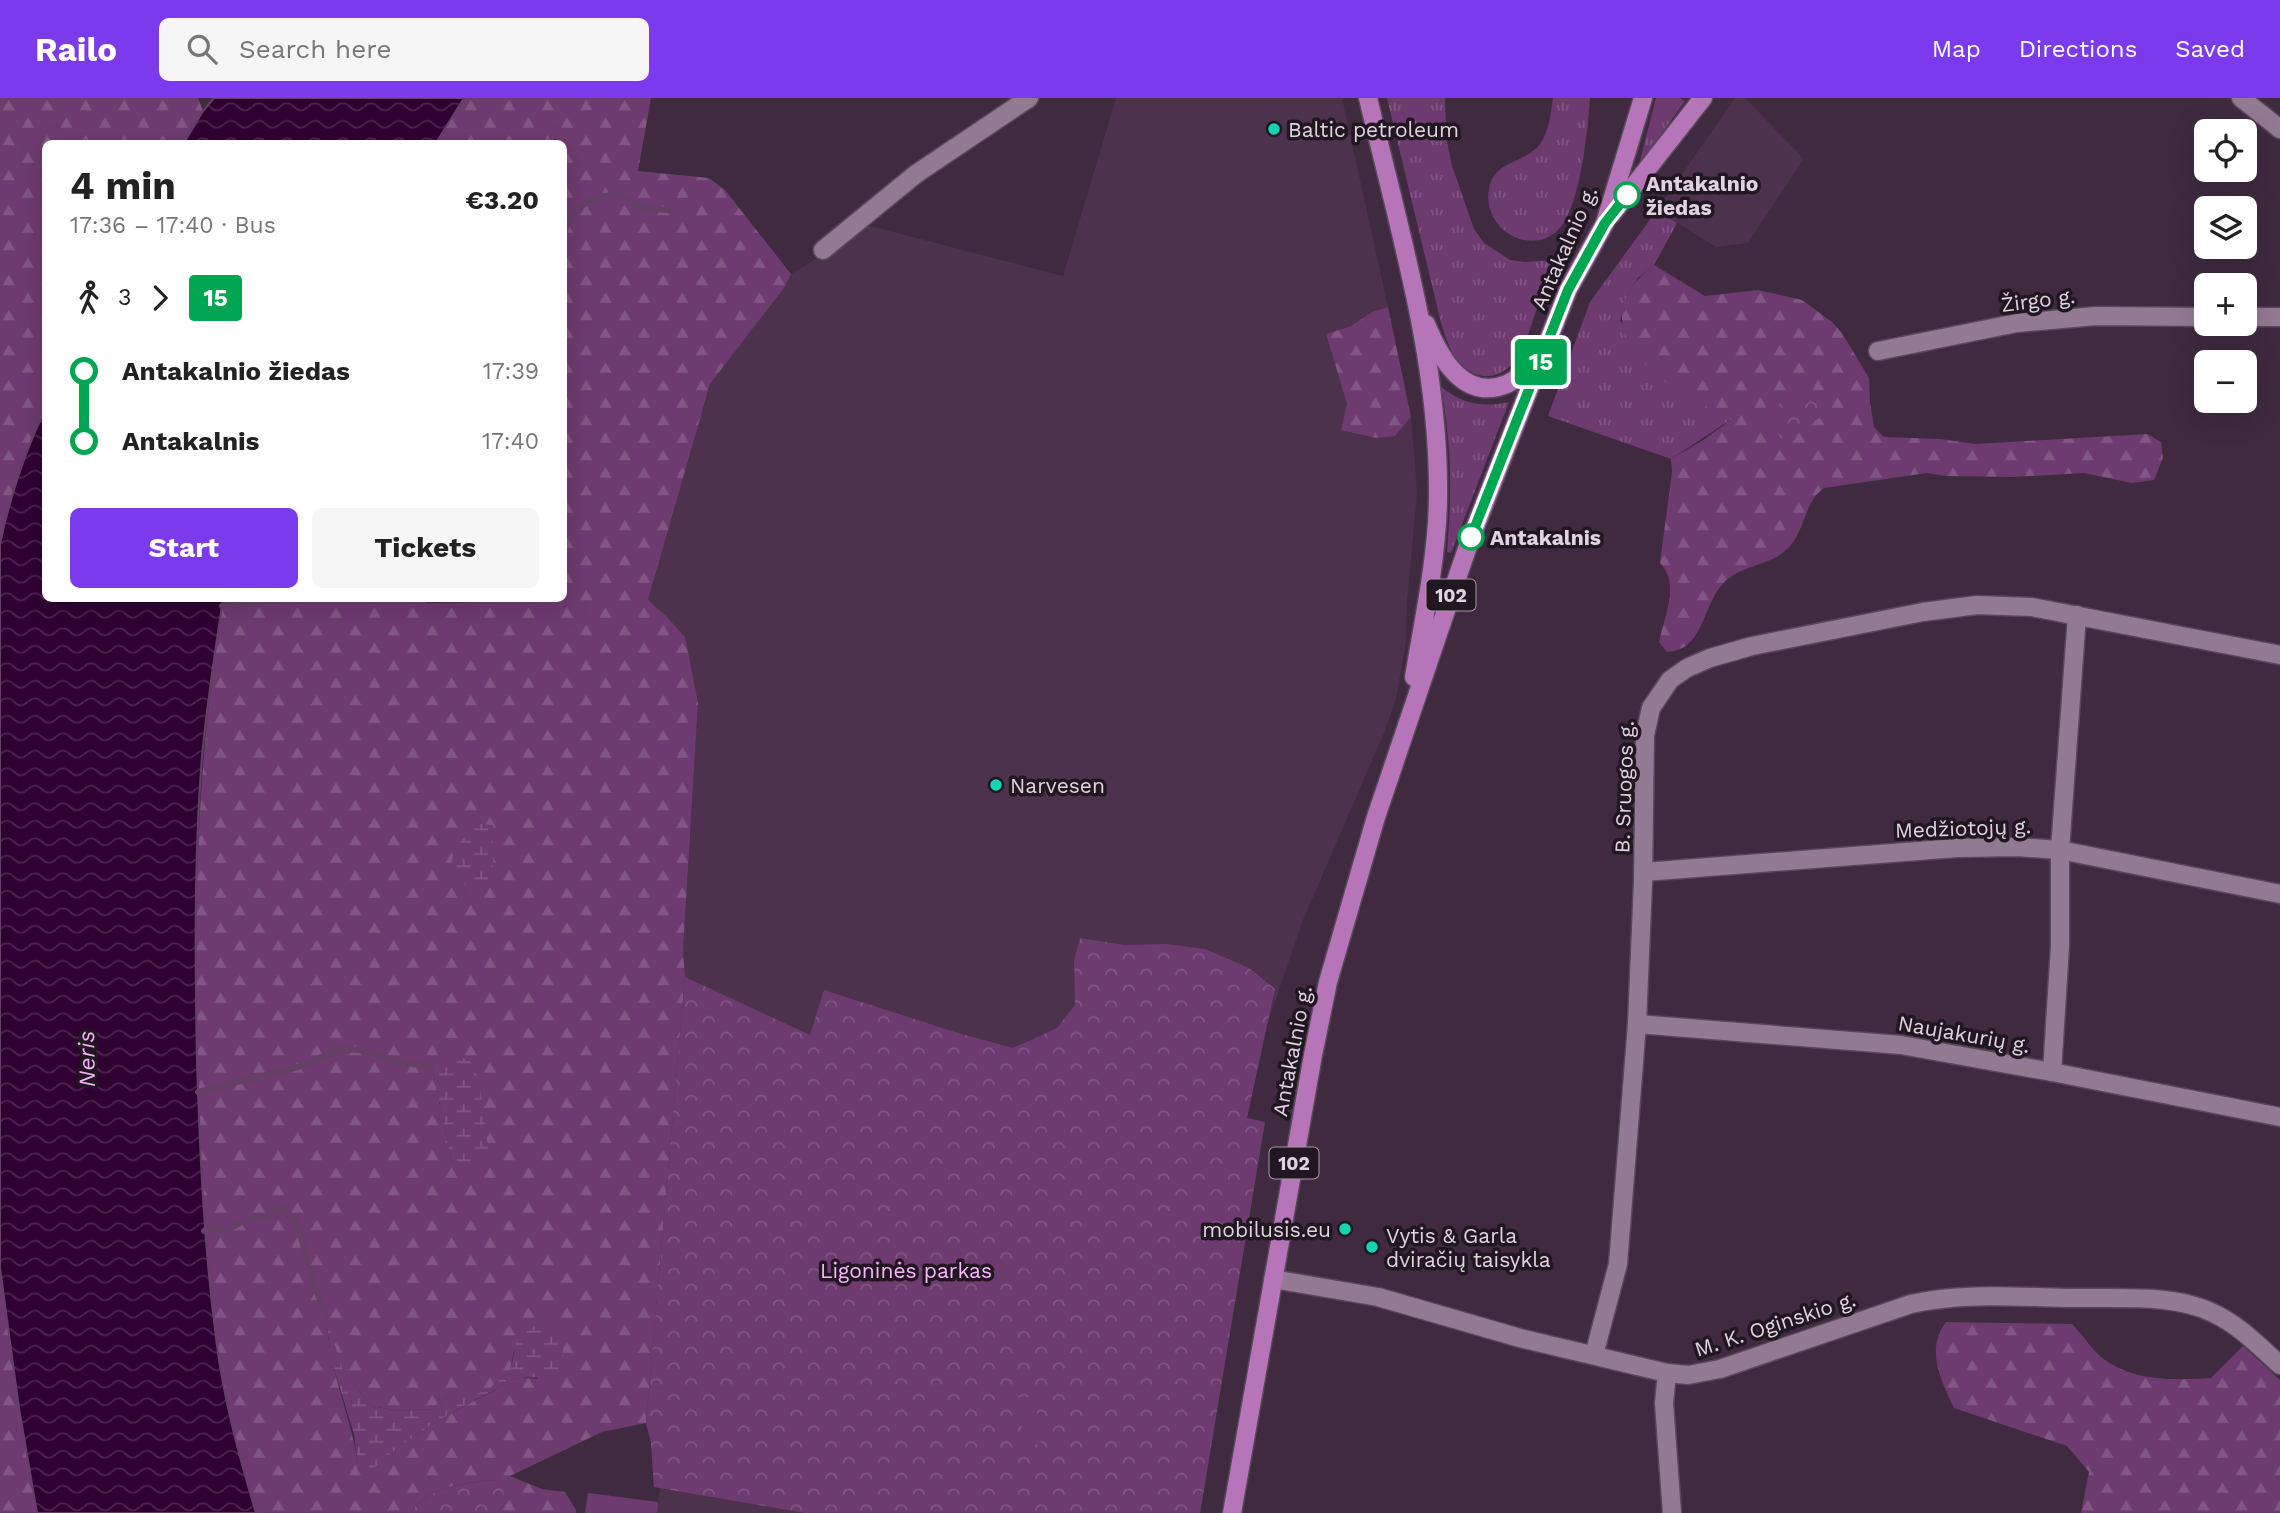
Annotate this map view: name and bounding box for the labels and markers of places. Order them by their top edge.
place label: Baltic petroleum [1288,117,1459,142]
marker: Baltic petroleum [1266,121,1282,137]
place label: Antakalnio žiedas [1646,171,1758,220]
marker: Antakalnio žiedas [1614,182,1640,208]
marker: Antakalnis [1458,524,1484,550]
place label: Antakalnis [1490,525,1601,550]
place label: Narvesen [1010,773,1105,798]
marker: Narvesen [988,777,1004,793]
place label: mobilusis.eu [1202,1217,1331,1242]
marker: mobilusis.eu [1337,1221,1353,1237]
place label: Vytis & Garla dviračių taisykla [1386,1223,1551,1272]
marker: Vytis & Garla dviračių taisykla [1364,1239,1380,1255]

